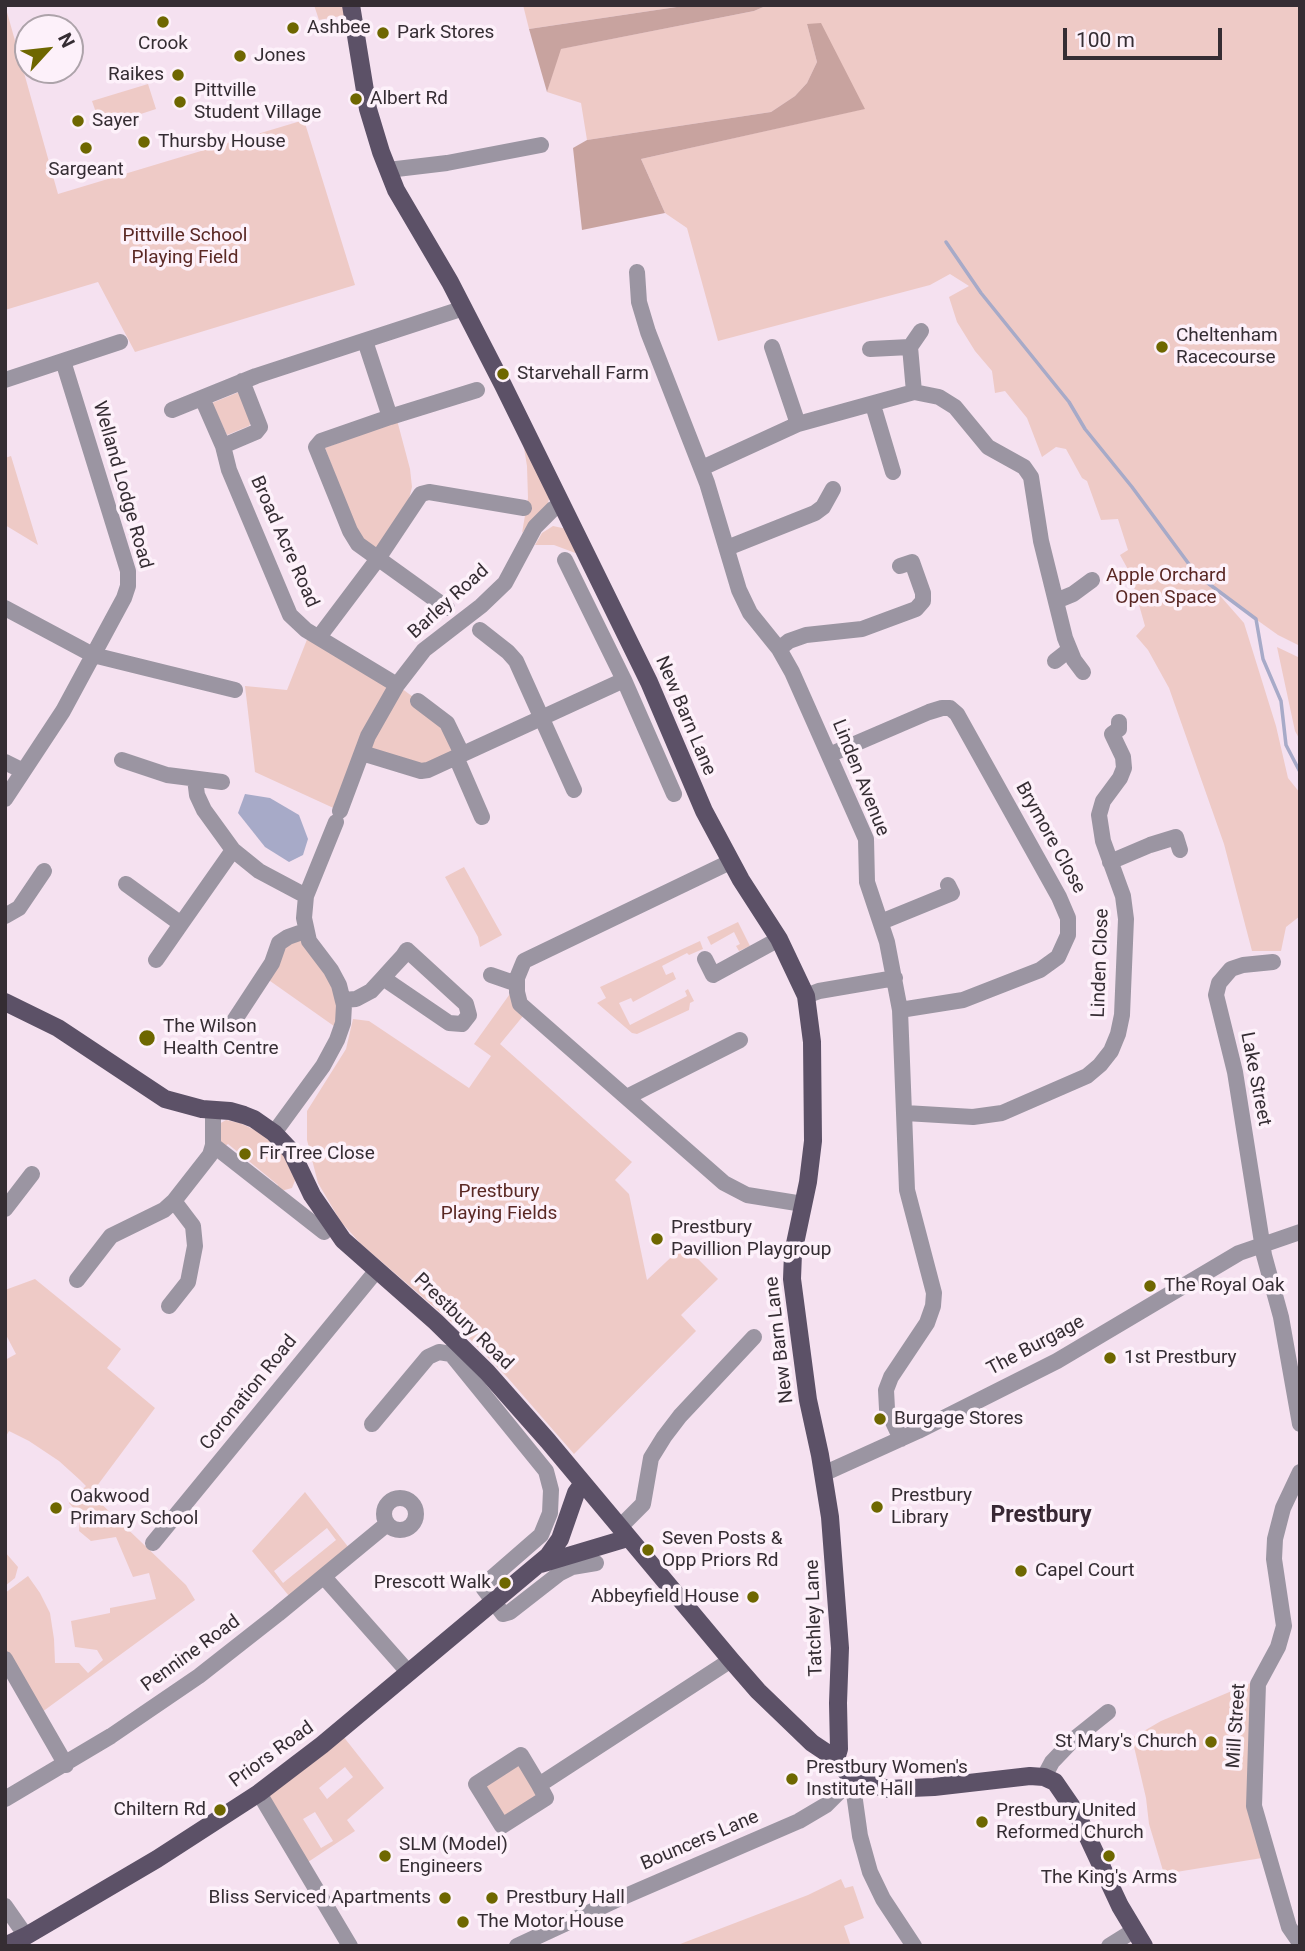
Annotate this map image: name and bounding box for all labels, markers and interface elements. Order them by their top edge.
north arrow [14,14,84,84]
marker: Crook [155,14,171,30]
scale bar [1067,14,1226,58]
place label: Ashbee [307,17,370,39]
marker: Ashbee [285,20,301,36]
place label: Park Stores [397,22,494,44]
marker: Park Stores [375,25,391,41]
text: 100 m [1076,28,1135,52]
text: N [53,29,80,51]
place label: Crook [138,33,188,55]
place label: Jones [254,45,306,67]
marker: Jones [232,48,248,64]
place label: Raikes [108,64,164,86]
marker: Raikes [170,67,186,83]
place label: Pittville Student Village [194,80,321,124]
place label: Albert Rd [370,88,448,110]
marker: Albert Rd [348,91,364,107]
marker: Pittville Student Village [172,94,188,110]
place label: Sayer [92,110,139,132]
marker: Sayer [70,113,86,129]
place label: Thursby House [158,131,286,153]
marker: Thursby House [136,134,152,150]
marker: Sargeant [78,140,94,156]
place label: Sargeant [48,159,124,181]
park label: Pittville School Playing Field [123,225,247,269]
place label: Cheltenham Racecourse [1176,325,1278,369]
marker: Cheltenham Racecourse [1154,339,1170,355]
place label: Starvehall Farm [517,363,649,385]
marker: Starvehall Farm [495,366,511,382]
street label: Welland Lodge Road [87,399,157,571]
street label: Broad Acre Road [245,473,323,611]
street label: Barley Road [404,560,494,644]
park label: Apple Orchard Open Space [1106,565,1226,609]
street label: New Barn Lane [650,653,720,779]
street label: Linden Avenue [826,716,894,840]
street label: Brymore Close [1010,778,1090,898]
street label: Linden Close [1088,908,1114,1018]
place label: The Wilson Health Centre [163,1016,278,1060]
marker: The Wilson Health Centre [137,1028,157,1048]
street label: Lake Street [1235,1030,1275,1128]
place label: Fir Tree Close [259,1143,375,1165]
marker: Fir Tree Close [237,1146,253,1162]
park label: Prestbury Playing Fields [441,1181,557,1225]
place label: Prestbury Pavillion Playgroup [671,1217,831,1261]
marker: Prestbury Pavillion Playgroup [649,1231,665,1247]
street label: Prestbury Road [409,1269,517,1375]
street label: New Barn Lane [761,1275,799,1405]
place label: The Royal Oak [1164,1275,1285,1297]
marker: The Royal Oak [1142,1278,1158,1294]
street label: The Burgage [983,1311,1089,1381]
street label: Coronation Road [196,1331,302,1455]
place label: 1st Prestbury [1124,1347,1236,1369]
marker: 1st Prestbury [1102,1350,1118,1366]
place label: Burgage Stores [894,1408,1023,1430]
marker: Burgage Stores [872,1411,888,1427]
place label: Prestbury Library [891,1485,972,1529]
place label: Oakwood Primary School [70,1486,198,1530]
marker: Prestbury Library [869,1499,885,1515]
marker: Oakwood Primary School [48,1500,64,1516]
district label: Prestbury [990,1502,1092,1530]
place label: Seven Posts & Opp Priors Rd [662,1528,783,1572]
marker: Seven Posts & Opp Priors Rd [640,1542,656,1558]
street label: Tatchley Lane [802,1559,828,1677]
place label: Capel Court [1035,1560,1135,1582]
marker: Capel Court [1013,1563,1029,1579]
place label: Prescott Walk [374,1572,491,1594]
marker: Prescott Walk [497,1575,513,1591]
place label: Abbeyfield House [591,1586,739,1608]
marker: Abbeyfield House [745,1589,761,1605]
street label: Pennine Road [137,1611,245,1697]
street label: Mill Street [1223,1683,1251,1769]
street label: Priors Road [225,1717,319,1793]
place label: St Mary's Church [1055,1731,1197,1753]
marker: St Mary's Church [1203,1734,1219,1750]
place label: Prestbury Women's Institute Hall [806,1757,968,1801]
marker: Prestbury Women's Institute Hall [784,1771,800,1787]
place label: Chiltern Rd [114,1799,206,1821]
place label: Prestbury United Reformed Church [996,1800,1144,1844]
marker: Chiltern Rd [212,1802,228,1818]
street label: Bouncers Lane [638,1806,762,1876]
marker: Prestbury United Reformed Church [974,1814,990,1830]
place label: SLM (Model) Engineers [399,1834,508,1878]
marker: SLM (Model) Engineers [377,1848,393,1864]
marker: The King's Arms [1101,1848,1117,1864]
place label: The King's Arms [1041,1867,1177,1889]
place label: Bliss Serviced Apartments [209,1887,431,1909]
place label: Prestbury Hall [506,1887,625,1909]
marker: Bliss Serviced Apartments [437,1890,453,1906]
marker: Prestbury Hall [484,1890,500,1906]
place label: The Motor House [477,1911,624,1933]
marker: The Motor House [455,1914,471,1930]

